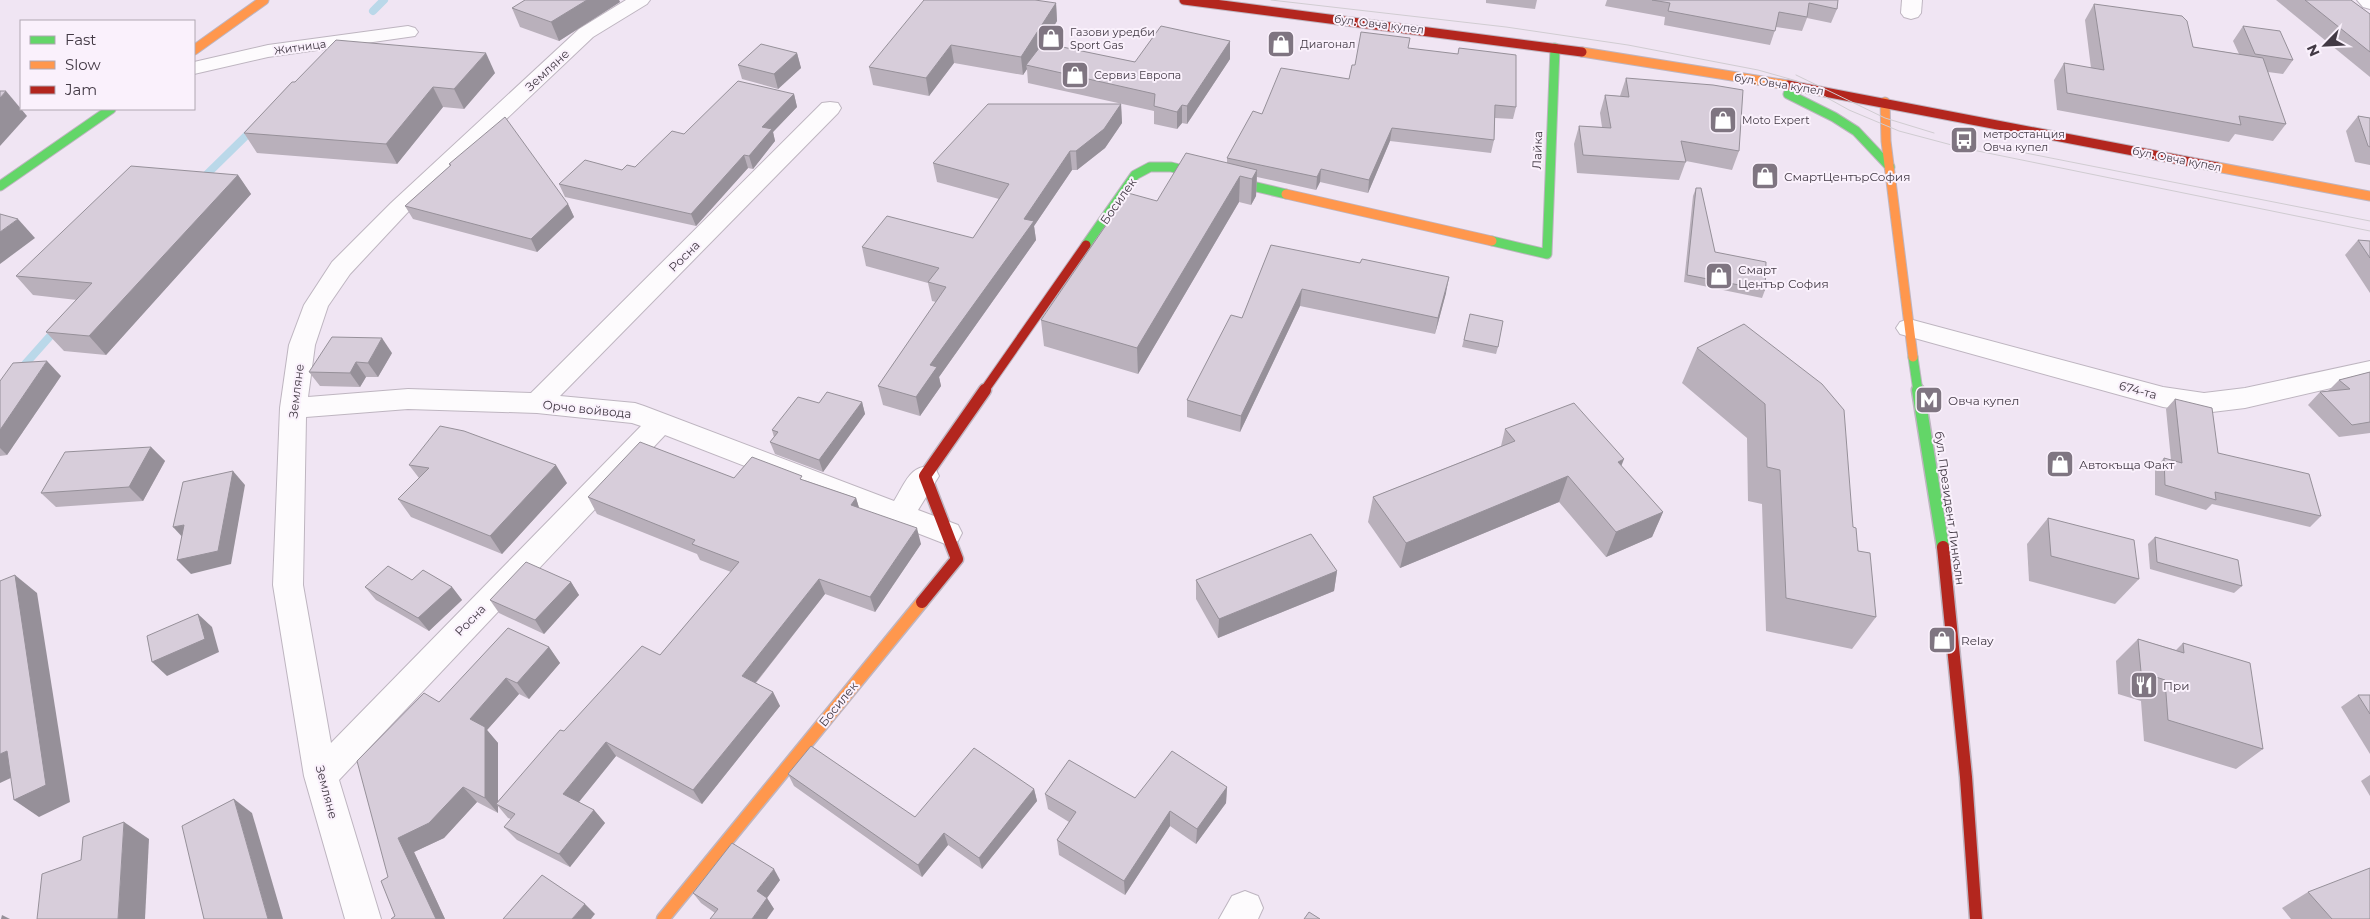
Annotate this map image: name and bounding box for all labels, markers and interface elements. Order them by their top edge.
street label: бул. Овча купел [1333,12,1425,36]
legend [20,20,195,110]
north arrow [2300,20,2350,70]
shop icon: Газови уредби Sport Gas [1036,23,1066,53]
place label: Газови уредби Sport Gas [1070,25,1155,52]
shop icon: Диагонал [1266,29,1296,59]
text: Fast [65,30,96,49]
street label: Житница [273,36,327,58]
place label: Диагонал [1300,37,1355,51]
text: N [2303,41,2324,59]
street label: Земляне [522,46,572,94]
text: Slow [65,55,101,74]
shop icon: Сервиз Европа [1060,60,1090,90]
place label: Сервиз Европа [1094,68,1181,82]
street label: бул. Овча купел [1733,70,1825,98]
text: Jam [64,80,97,99]
shop icon: Moto Expert [1708,105,1738,135]
place label: Moto Expert [1742,113,1810,127]
bus stop icon: метростанция Овча купел [1949,125,1979,155]
place label: метростанция Овча купел [1983,127,2065,154]
street label: Лайка [1529,130,1545,170]
street label: бул. Овча купел [2131,144,2223,174]
shop icon: СмартЦентърСофия [1750,161,1780,191]
place label: СмартЦентърСофия [1784,169,1910,184]
street label: Босилек [1097,175,1139,227]
street label: Росна [665,237,703,275]
shop icon: Смарт Център София [1704,261,1734,291]
place label: Смарт Център София [1738,262,1829,291]
street label: Земляне [285,363,307,419]
street label: 674-та [2117,378,2159,402]
metro station icon: Овча купел [1914,385,1944,415]
place label: Овча купел [1948,393,2019,408]
street label: Орчо войвода [542,397,632,421]
street label: бул. Президент Линкълн [1932,430,1968,586]
shop icon: Автокъща Факт [2045,449,2075,479]
place label: Автокъща Факт [2079,457,2175,472]
street label: Росна [451,601,489,639]
shop icon: Relay [1927,625,1957,655]
place label: Relay [1961,633,1994,648]
restaurant icon: При [2129,670,2159,700]
place label: При [2163,678,2189,693]
street label: Босилек [815,679,861,729]
street label: Земляне [313,764,341,820]

